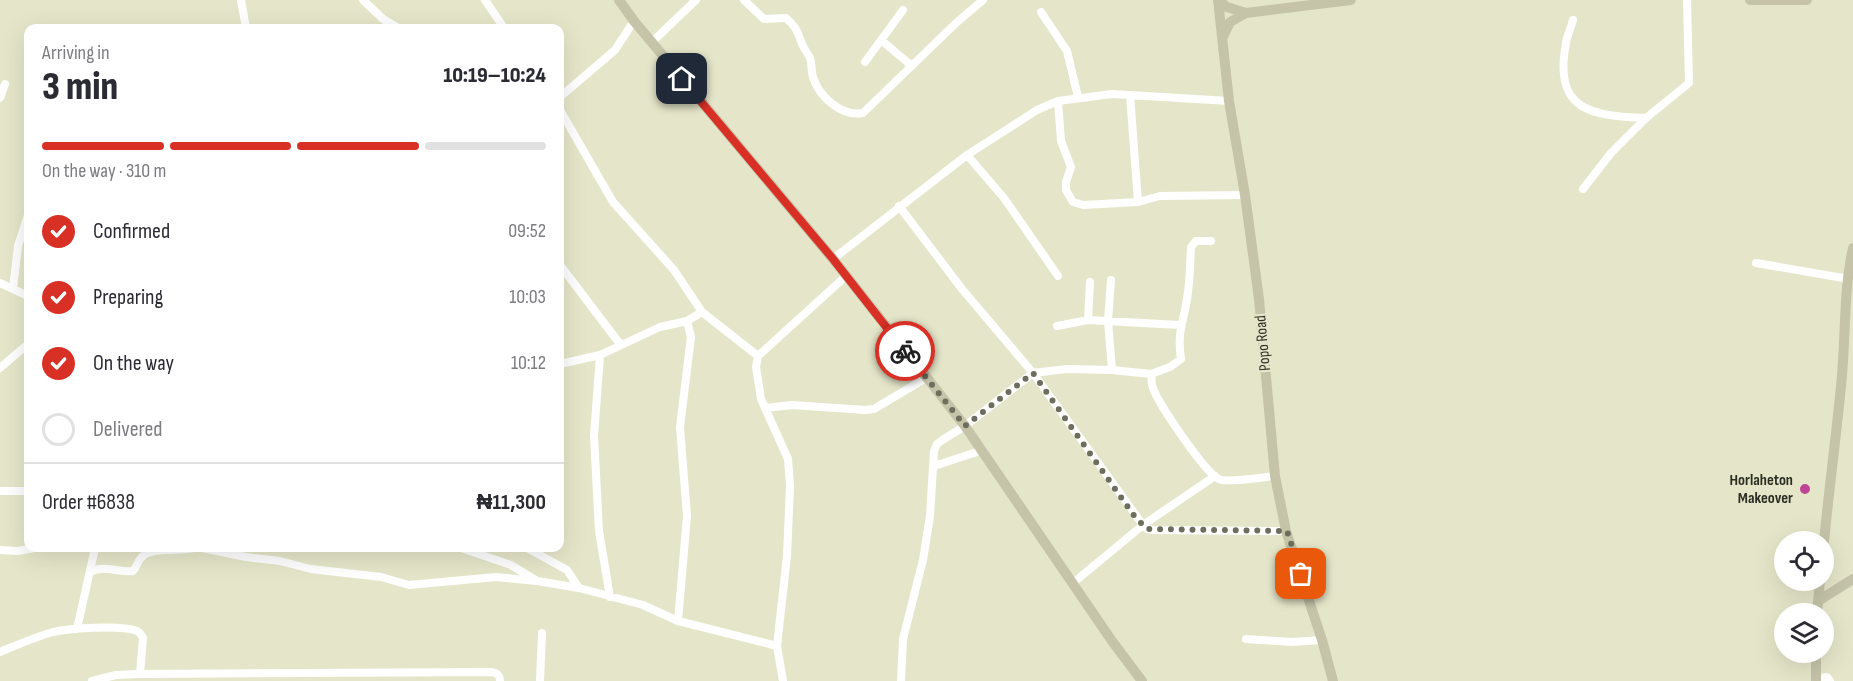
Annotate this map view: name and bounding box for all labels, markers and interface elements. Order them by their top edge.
text: Arriving in [42,41,110,65]
pin [656,53,707,104]
text: 10:19–10:24 [443,62,546,89]
icon: home [665,62,698,95]
text: 3 min [42,64,118,111]
text: On the way · 310 m [42,159,166,183]
icon: check [42,215,75,248]
text: Confirmed [93,218,170,245]
text: 09:52 [508,219,546,243]
icon: check [42,281,75,314]
text: Preparing [93,284,163,311]
text: 10:03 [509,285,546,309]
street label: Popo Road [1251,314,1275,372]
courier [875,321,935,381]
icon: bike [889,335,922,368]
icon: check [42,347,75,380]
text: On the way [93,350,174,377]
text: 10:12 [511,351,546,375]
text: Delivered [93,416,162,443]
place label: Horlaheton Makeover [1730,471,1793,508]
marker: Horlaheton Makeover [1798,482,1812,496]
text: Order #6838 [42,489,135,516]
text: ₦11,300 [477,489,546,516]
map controls [1774,531,1834,663]
button: locate [1774,531,1834,591]
pin [1275,548,1326,599]
icon: bag [1284,557,1317,590]
button: layers [1774,603,1834,663]

